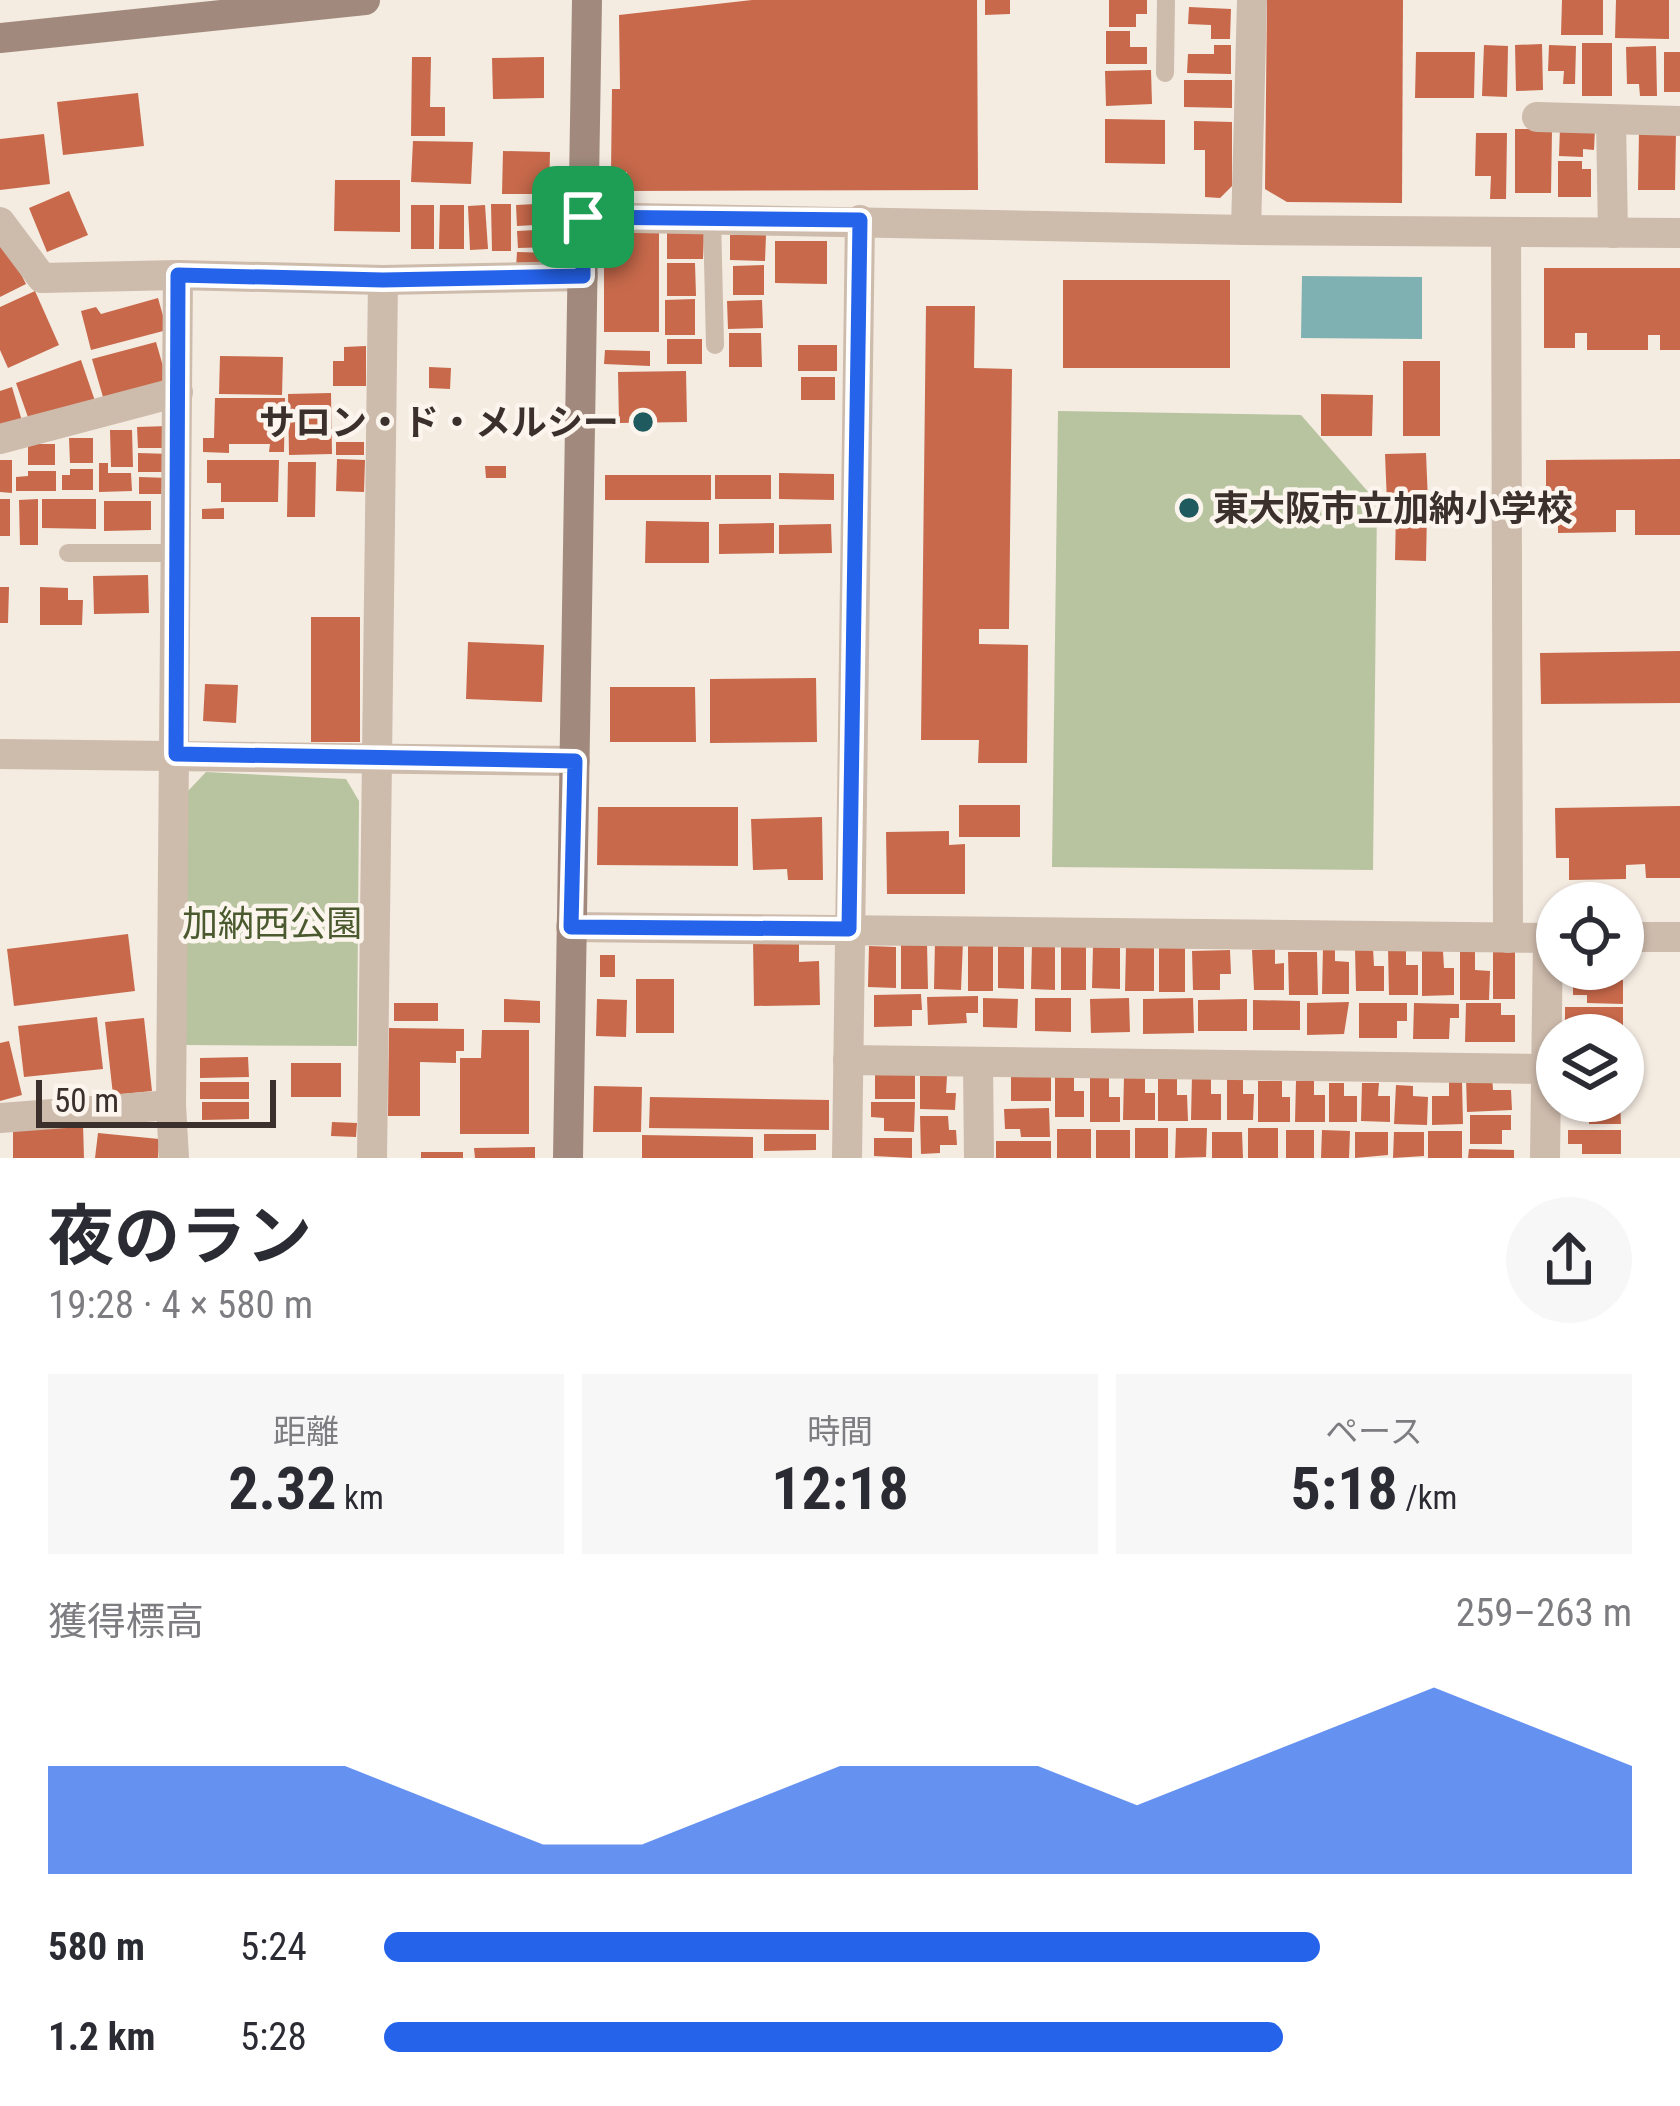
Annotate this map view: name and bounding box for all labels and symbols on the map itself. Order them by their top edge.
pin [532,166,634,268]
place label: サロン・ド・メルシー [259,402,619,444]
marker: サロン・ド・メルシー [630,409,656,435]
place label: 東大阪市立加納小学校 [1213,488,1573,530]
marker: 東大阪市立加納小学校 [1176,495,1202,521]
park label: 加納西公園 [182,903,362,945]
scale bar [36,1074,276,1127]

